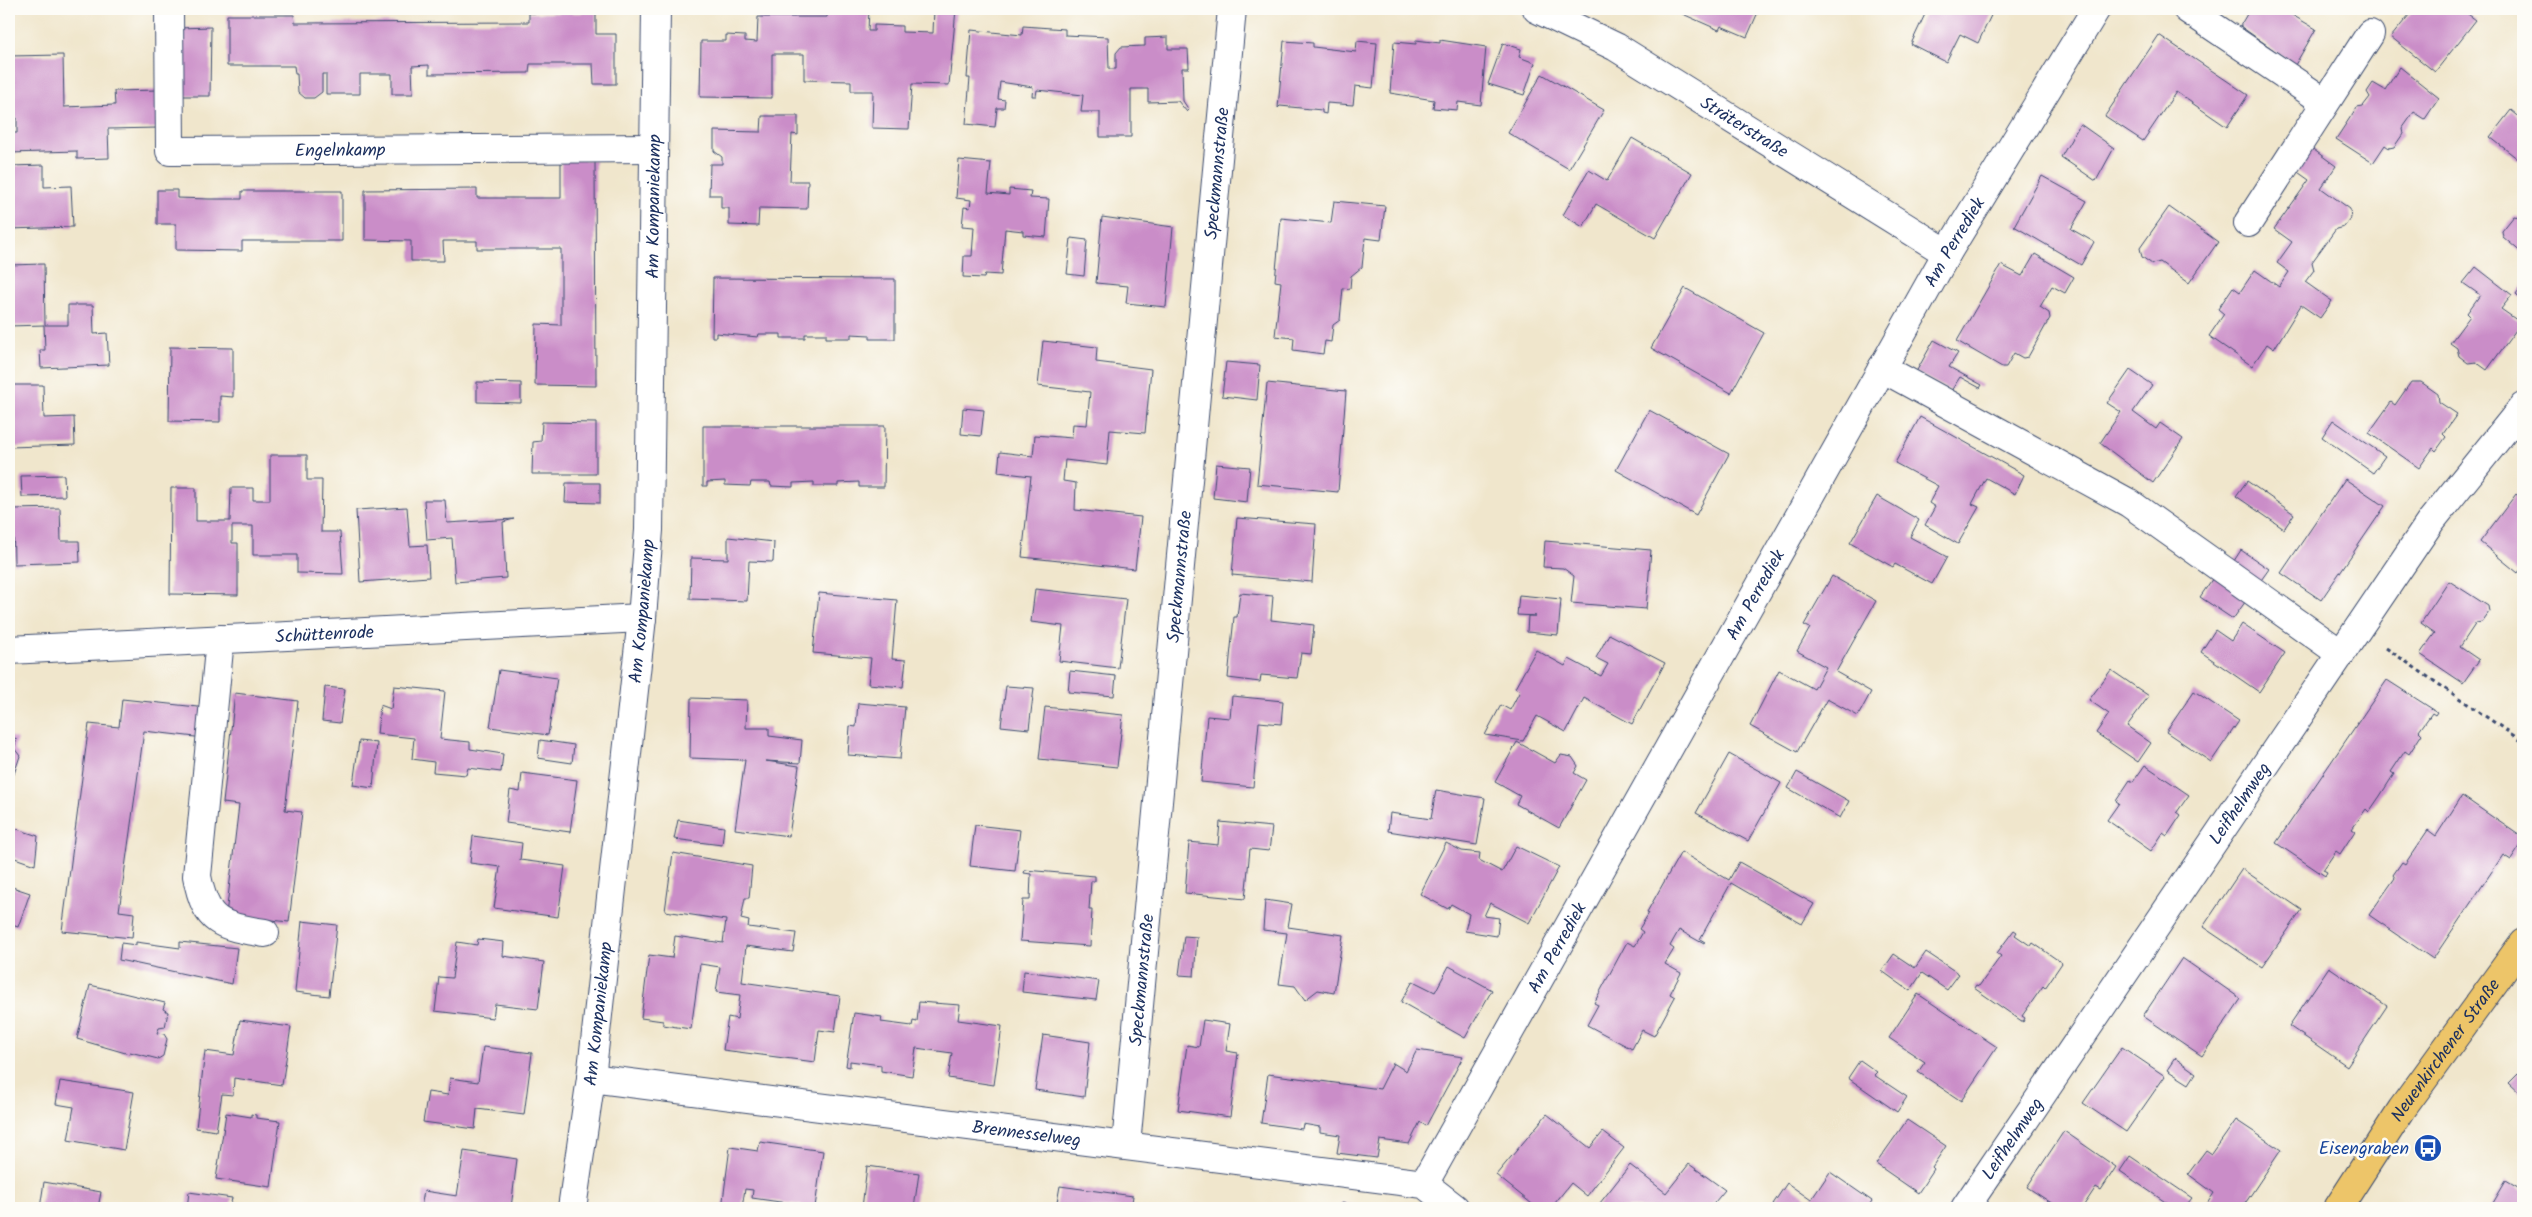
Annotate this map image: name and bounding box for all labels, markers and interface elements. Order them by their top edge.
street label: Sträterstraße [1694,90,1794,167]
street label: Speckmannstraße [1198,106,1239,241]
street label: Am Kompaniekamp [639,134,670,279]
street label: Engelnkamp [295,137,386,166]
street label: Am Perrediek [1918,192,1994,293]
street label: Speckmannstraße [1160,509,1201,644]
street label: Am Kompaniekamp [622,538,664,685]
street label: Am Perrediek [1719,544,1794,646]
street label: Schüttenrode [275,619,375,653]
street label: Leifhelmweg [2202,757,2279,851]
street label: Am Perrediek [1521,897,1596,999]
street label: Speckmannstraße [1122,913,1164,1047]
street label: Am Kompaniekamp [577,940,622,1088]
street label: Neuenkirchener Straße [2384,973,2509,1128]
street label: Leifhelmweg [1975,1092,2052,1186]
street label: Brennesselweg [970,1114,1082,1156]
bus stop icon: Eisengraben [2413,1133,2443,1163]
place label: Eisengraben [2319,1135,2409,1164]

